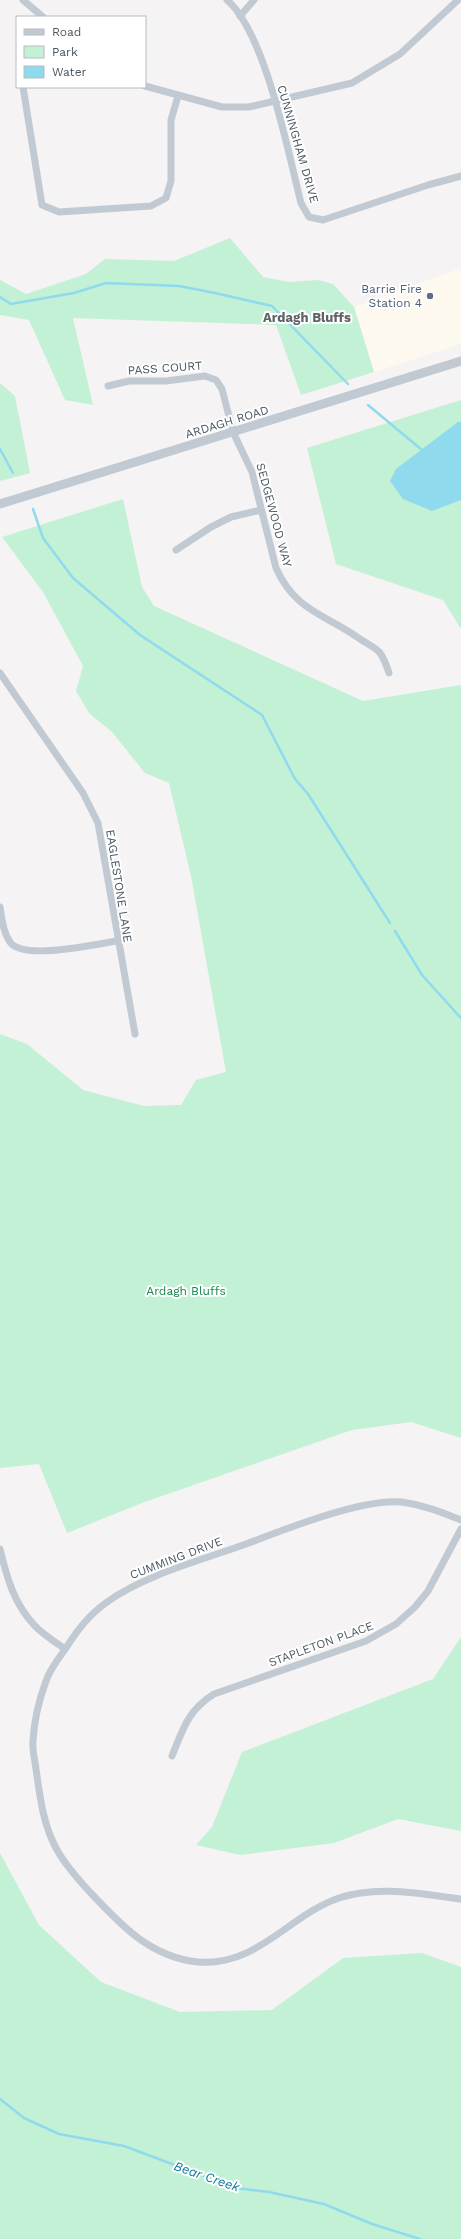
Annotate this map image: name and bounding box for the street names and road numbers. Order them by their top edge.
street label: CUNNINGHAM DRIVE [274,83,322,205]
street label: PASS COURT [127,358,203,378]
street label: ARDAGH ROAD [183,403,271,441]
street label: SEDGEWOOD WAY [253,461,295,569]
street label: EAGLESTONE LANE [103,828,135,944]
street label: CUMMING DRIVE [128,1534,225,1582]
street label: STAPLETON PLACE [267,1618,376,1669]

